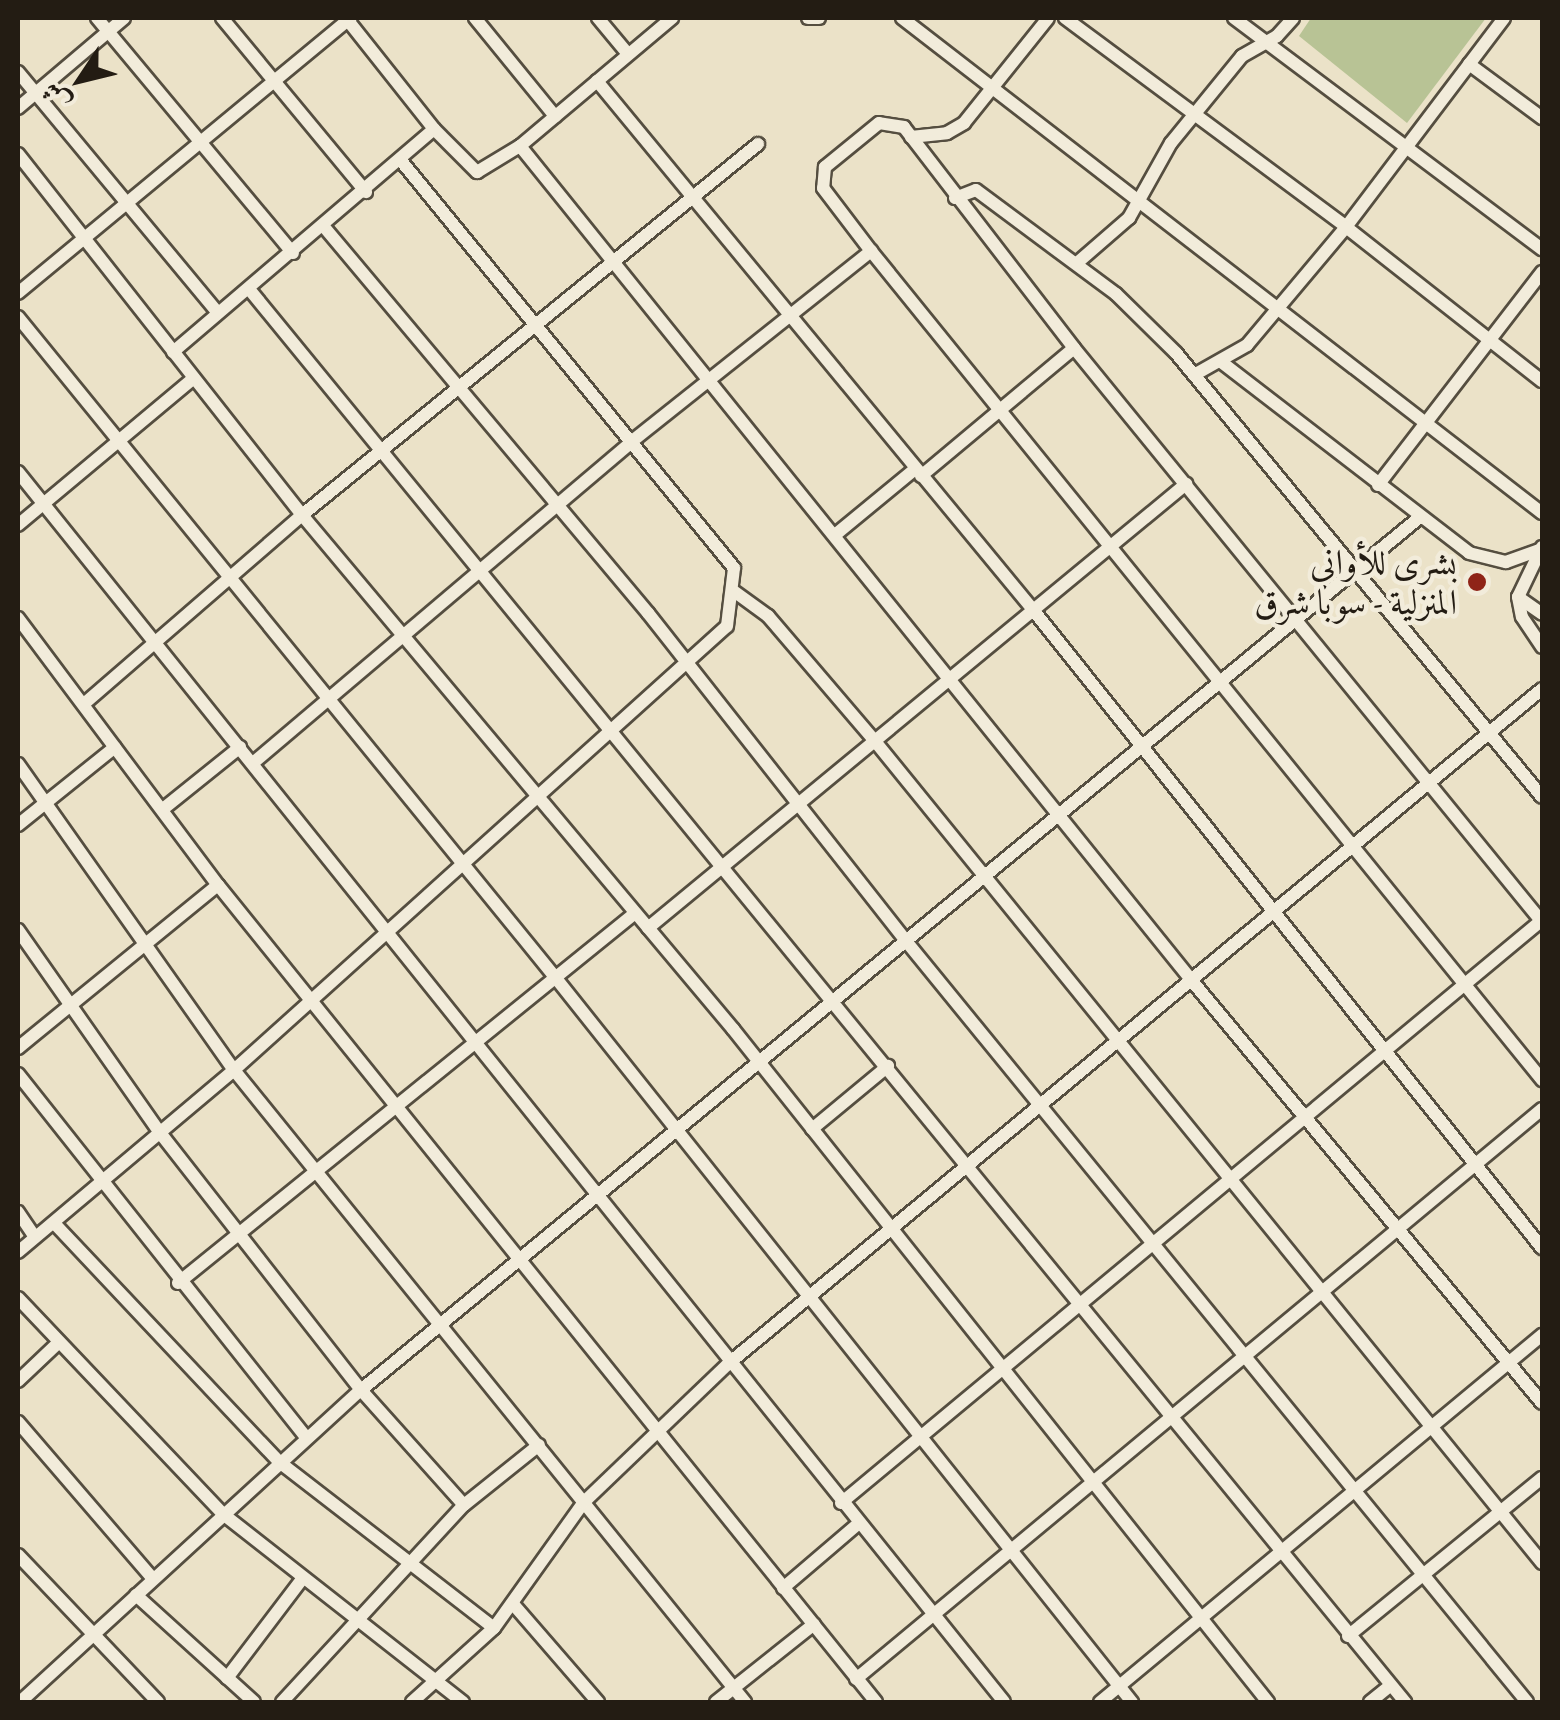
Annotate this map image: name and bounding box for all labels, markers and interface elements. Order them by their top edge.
north arrow [30,30,130,130]
text: ش [33,76,78,119]
place label: بشرى للأواني المنزلية - سوبا شرق [1254,541,1457,623]
marker: بشرى للأواني المنزلية - سوبا شرق [1466,571,1488,593]

